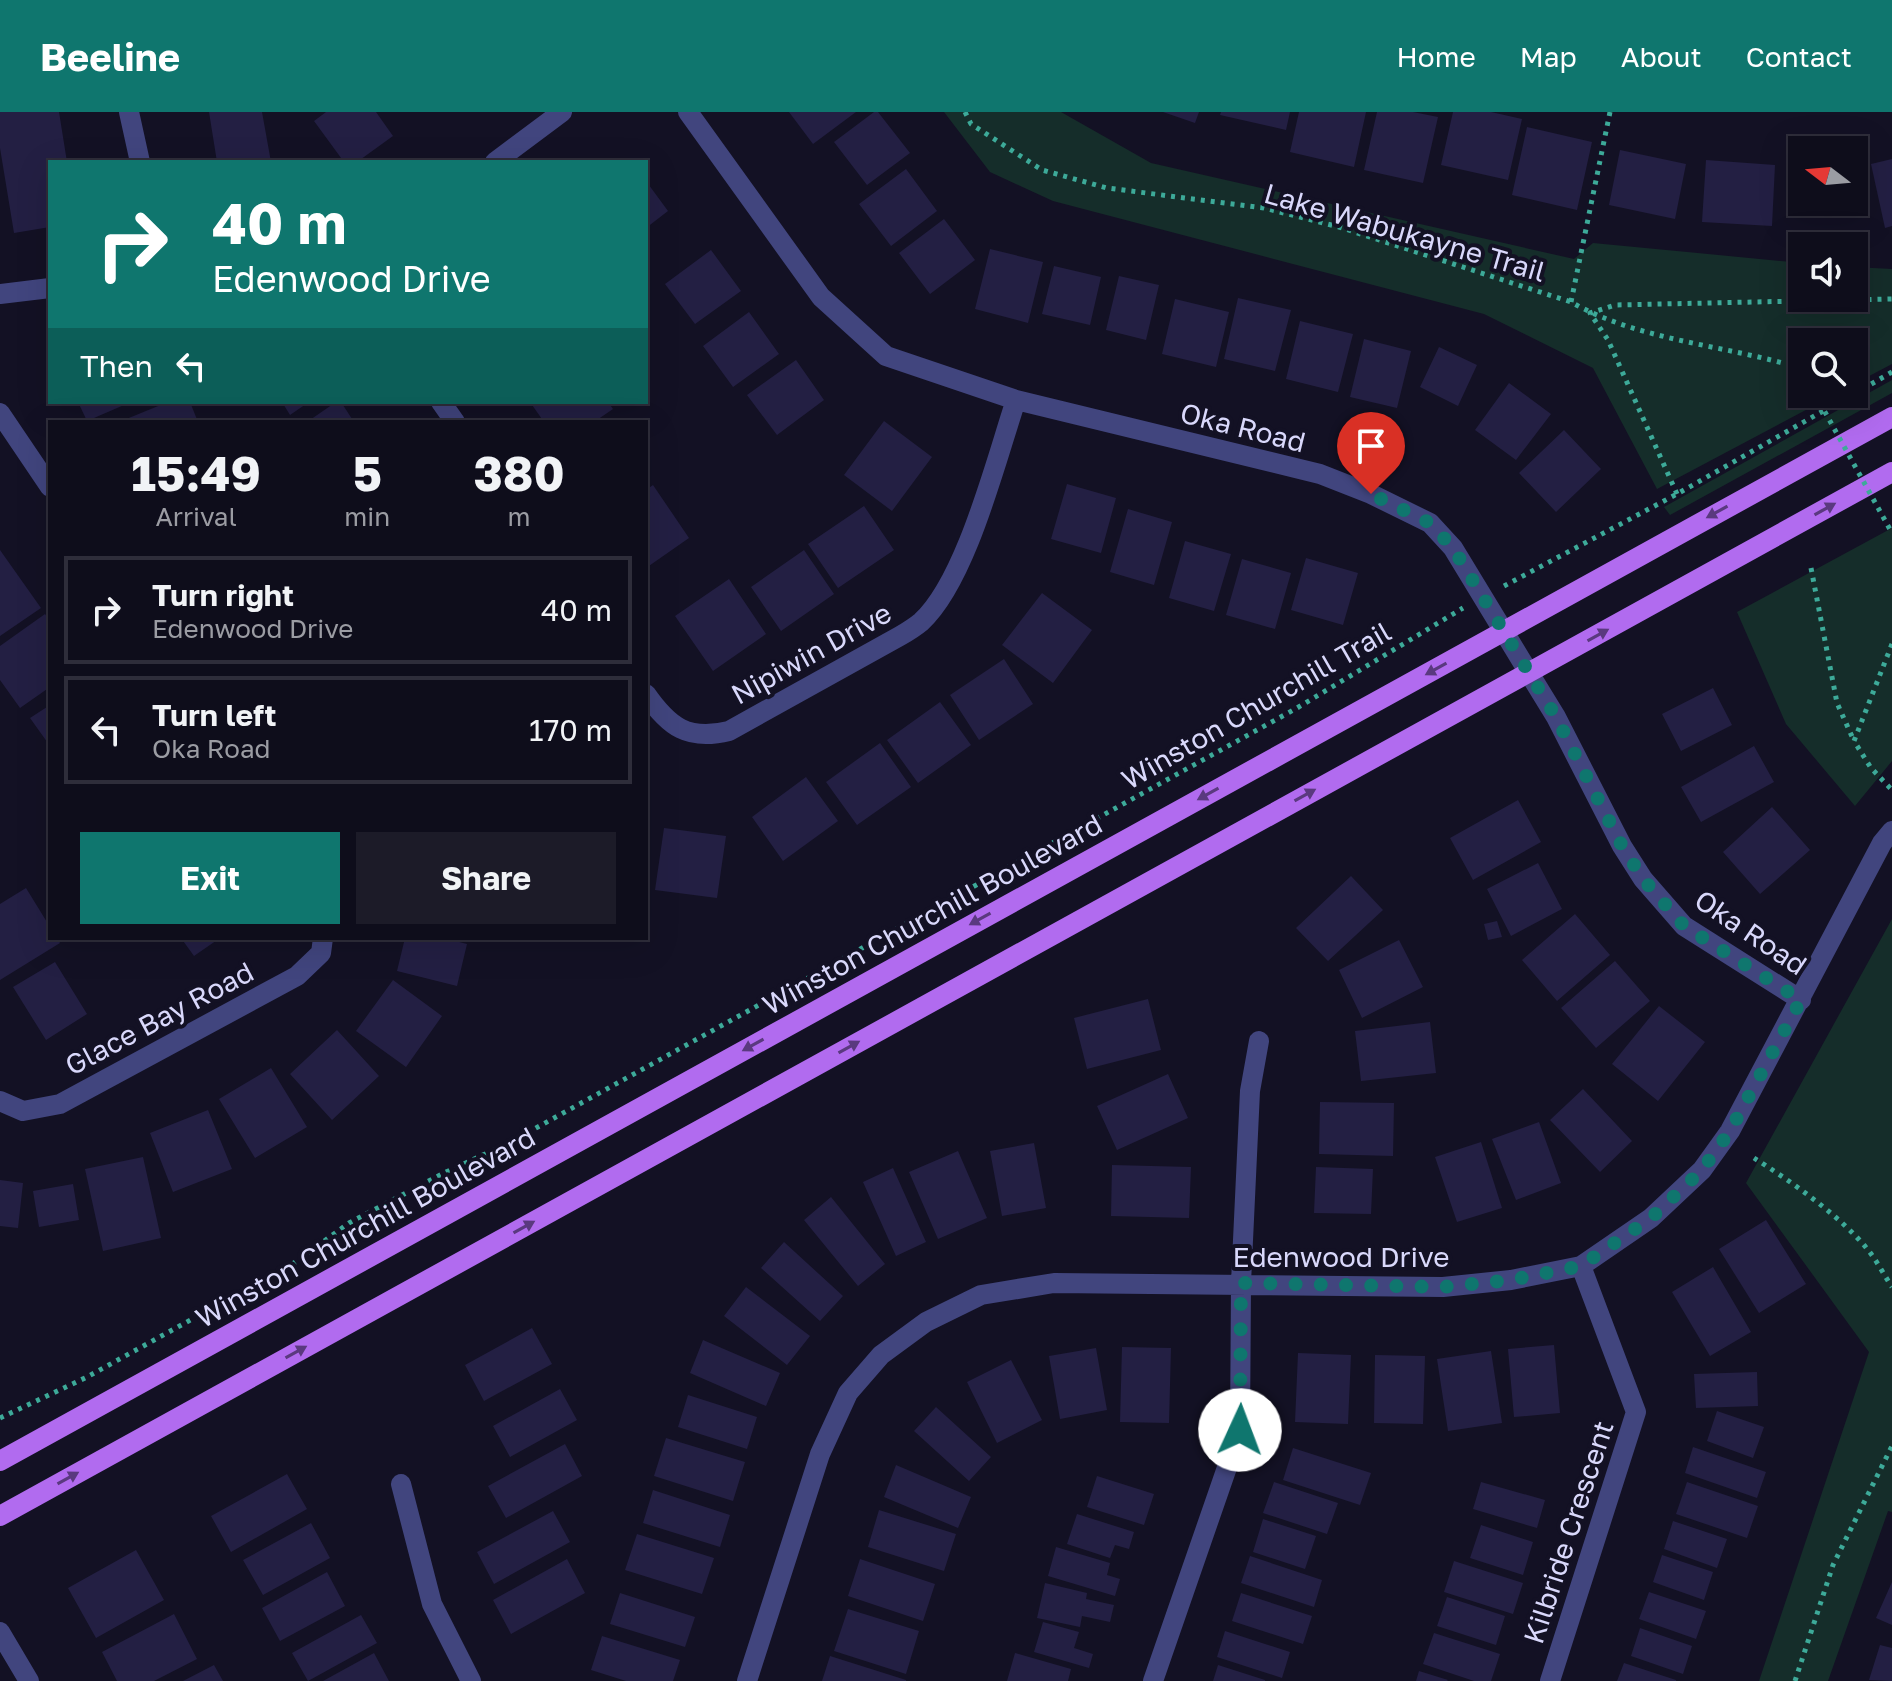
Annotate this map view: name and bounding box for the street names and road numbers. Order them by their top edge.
street label: Lake Wabukayne Trail [1261,176,1549,288]
street label: Oka Road [1177,396,1309,458]
street label: Nipiwin Drive [725,596,897,710]
street label: Winston Churchill Trail [1116,614,1396,796]
street label: Winston Churchill Boulevard [757,807,1107,1021]
street label: Oka Road [1689,883,1813,981]
street label: Glace Bay Road [59,955,259,1081]
street label: Winston Churchill Boulevard [190,1120,540,1334]
street label: Edenwood Drive [1233,1240,1449,1273]
street label: Kilbride Crescent [1516,1416,1620,1648]

